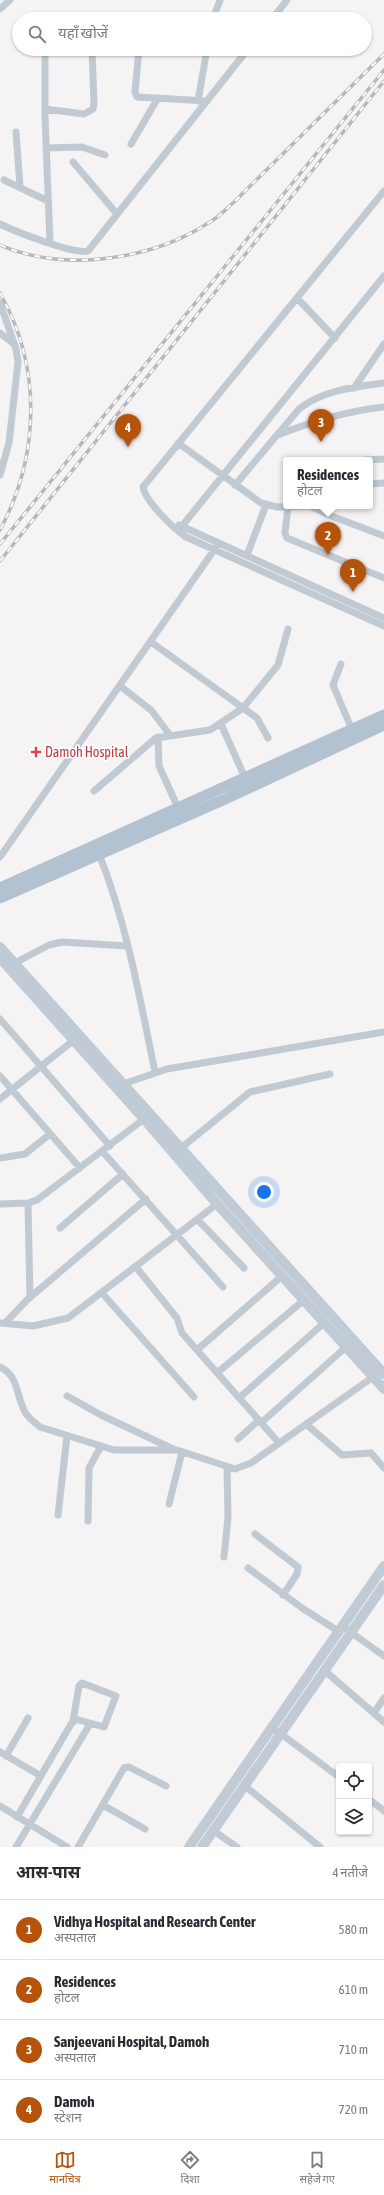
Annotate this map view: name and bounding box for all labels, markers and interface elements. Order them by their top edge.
search box [12,12,372,56]
icon: search [26,23,48,45]
text: यहाँ खोजें [58,24,108,41]
pin: 3 [308,409,334,442]
pin: 4 [115,414,141,447]
popup [283,457,373,509]
text: Residences [297,466,359,483]
text: होटल [297,483,323,498]
pin: 2 [315,522,341,555]
pin: 1 [340,559,366,592]
place label: Damoh Hospital [45,744,129,760]
marker: Damoh Hospital [30,746,42,758]
your location [254,1182,274,1202]
map controls [336,1763,372,1835]
button: locate [336,1763,372,1799]
button: layers [336,1799,372,1835]
text: आस-पास [16,1862,80,1882]
text: 4 नतीजे [332,1865,368,1880]
text: Vidhya Hospital and Research Center [54,1913,256,1930]
text: 1 [26,1922,32,1937]
text: 580 m [339,1922,368,1937]
text: अस्पताल [54,1930,96,1945]
text: Residences [54,1973,116,1990]
text: 2 [26,1982,32,1997]
text: 610 m [339,1982,368,1997]
text: होटल [54,1990,80,2005]
text: Sanjeevani Hospital, Damoh [54,2033,209,2050]
text: 3 [26,2042,32,2057]
text: 710 m [339,2042,368,2057]
text: अस्पताल [54,2050,96,2065]
text: Damoh [54,2093,95,2110]
text: 4 [26,2102,32,2117]
text: 720 m [339,2102,368,2117]
text: स्टेशन [54,2110,82,2125]
tab: मानचित्र [49,2149,81,2187]
tab: दिशा [179,2149,201,2187]
tab: सहेजे गए [300,2149,335,2187]

